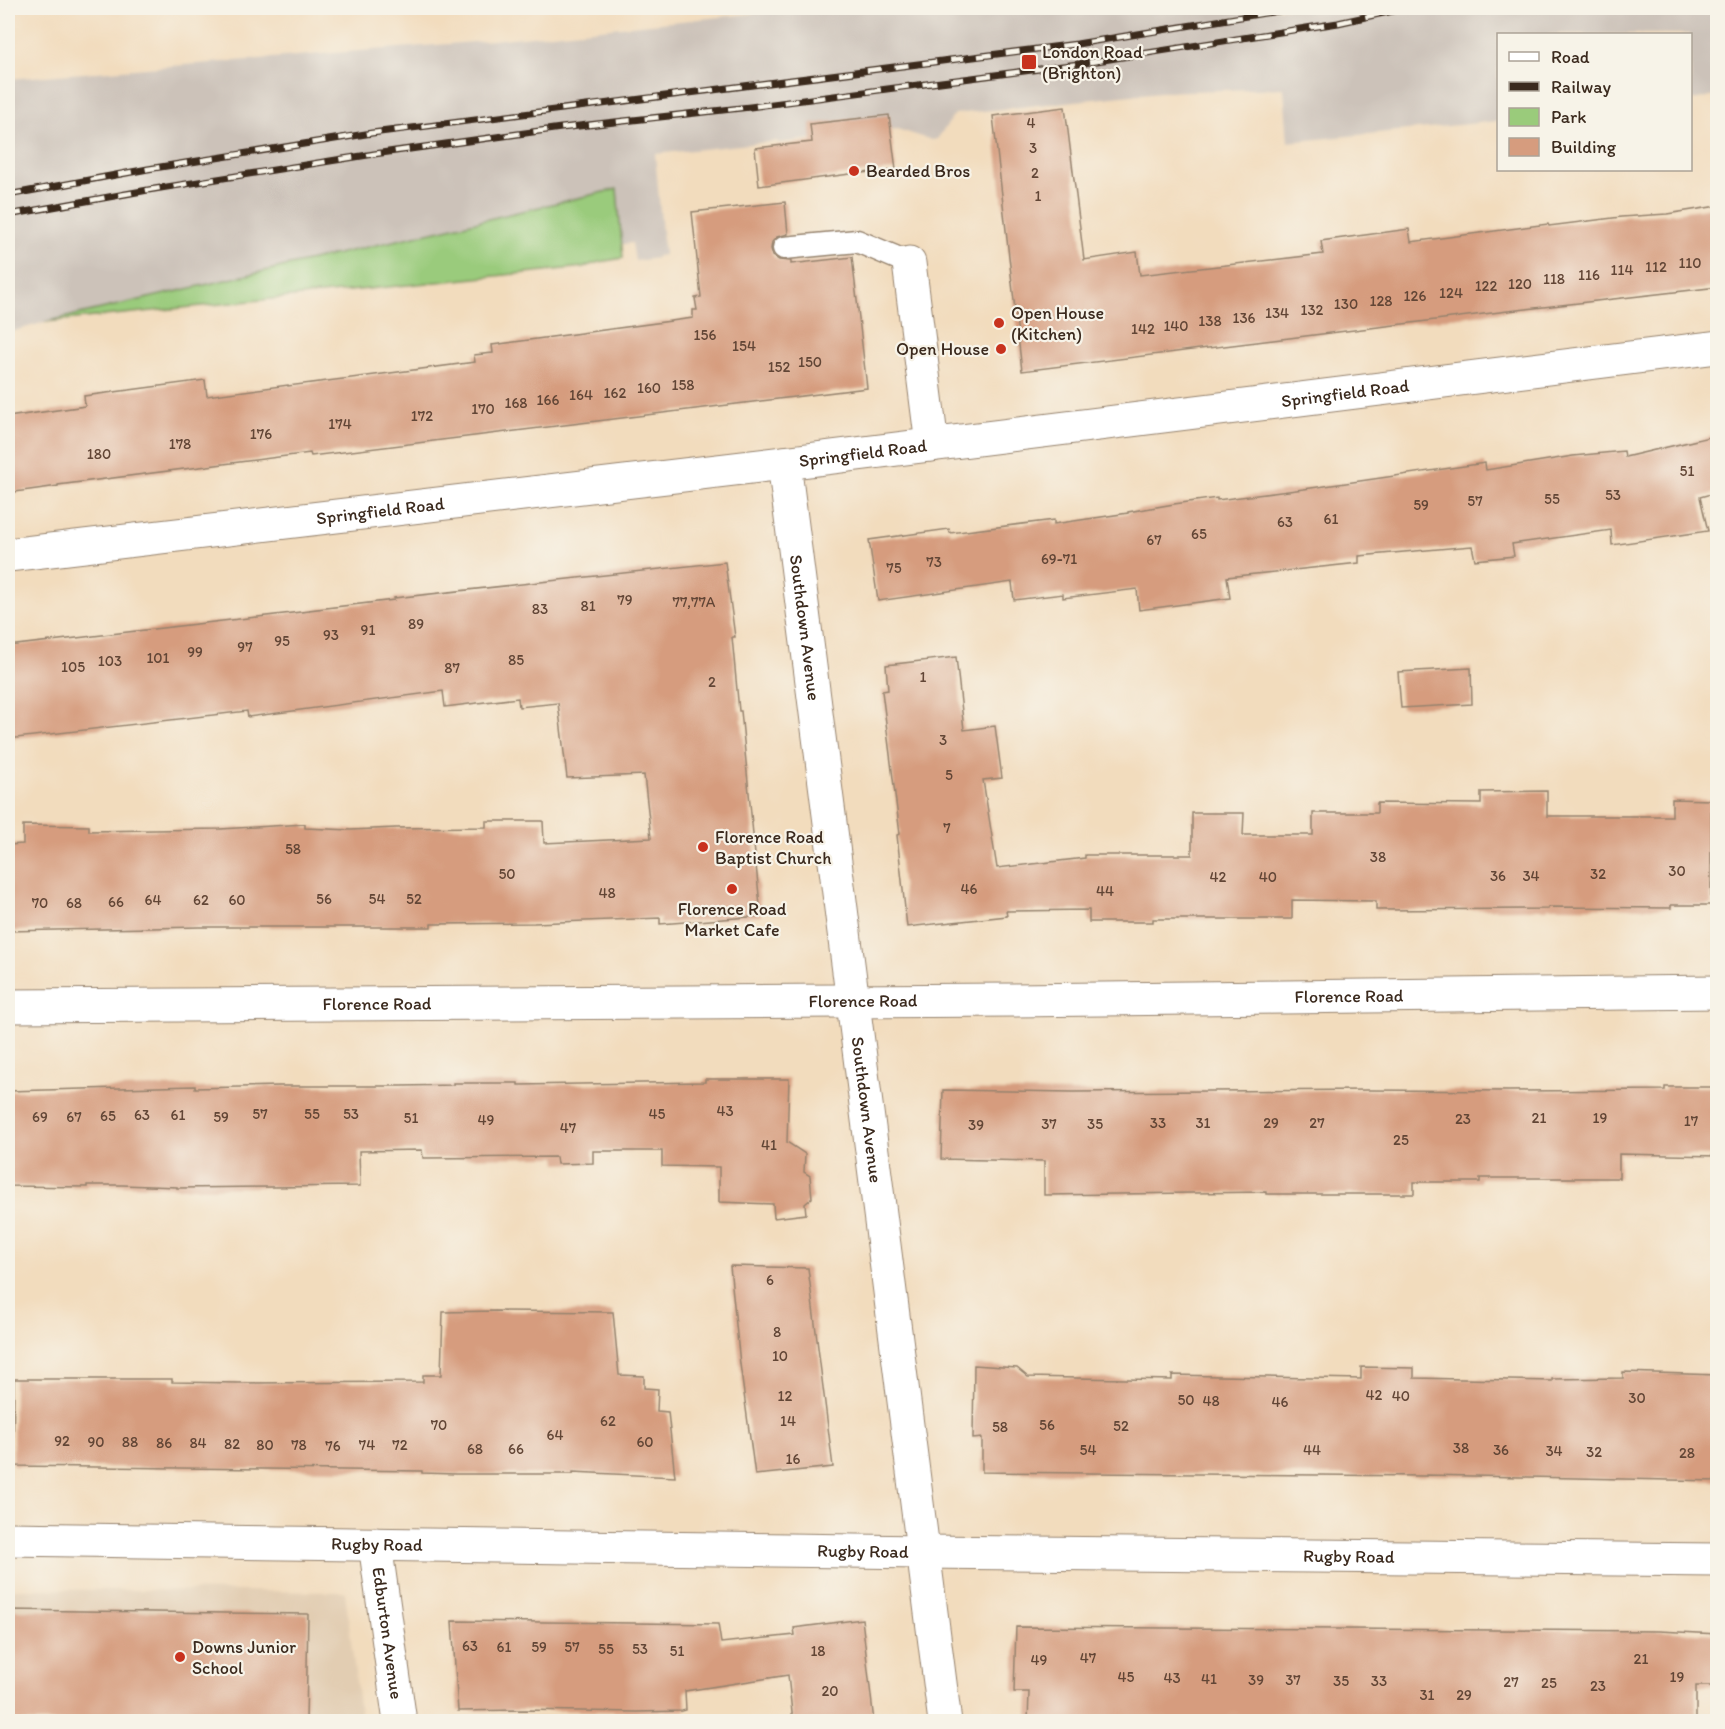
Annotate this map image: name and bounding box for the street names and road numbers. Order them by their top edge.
street label: Springfield Road [1280,374,1411,412]
street label: Springfield Road [798,434,928,472]
street label: Springfield Road [315,492,446,529]
street label: Southdown Avenue [785,553,825,702]
street label: Florence Road [1294,985,1404,1008]
street label: Florence Road [809,990,918,1012]
street label: Florence Road [323,992,432,1015]
street label: Southdown Avenue [846,1035,887,1184]
street label: Rugby Road [331,1533,423,1556]
street label: Rugby Road [817,1540,909,1563]
street label: Rugby Road [1303,1545,1395,1568]
street label: Edburton Avenue [367,1566,408,1701]

